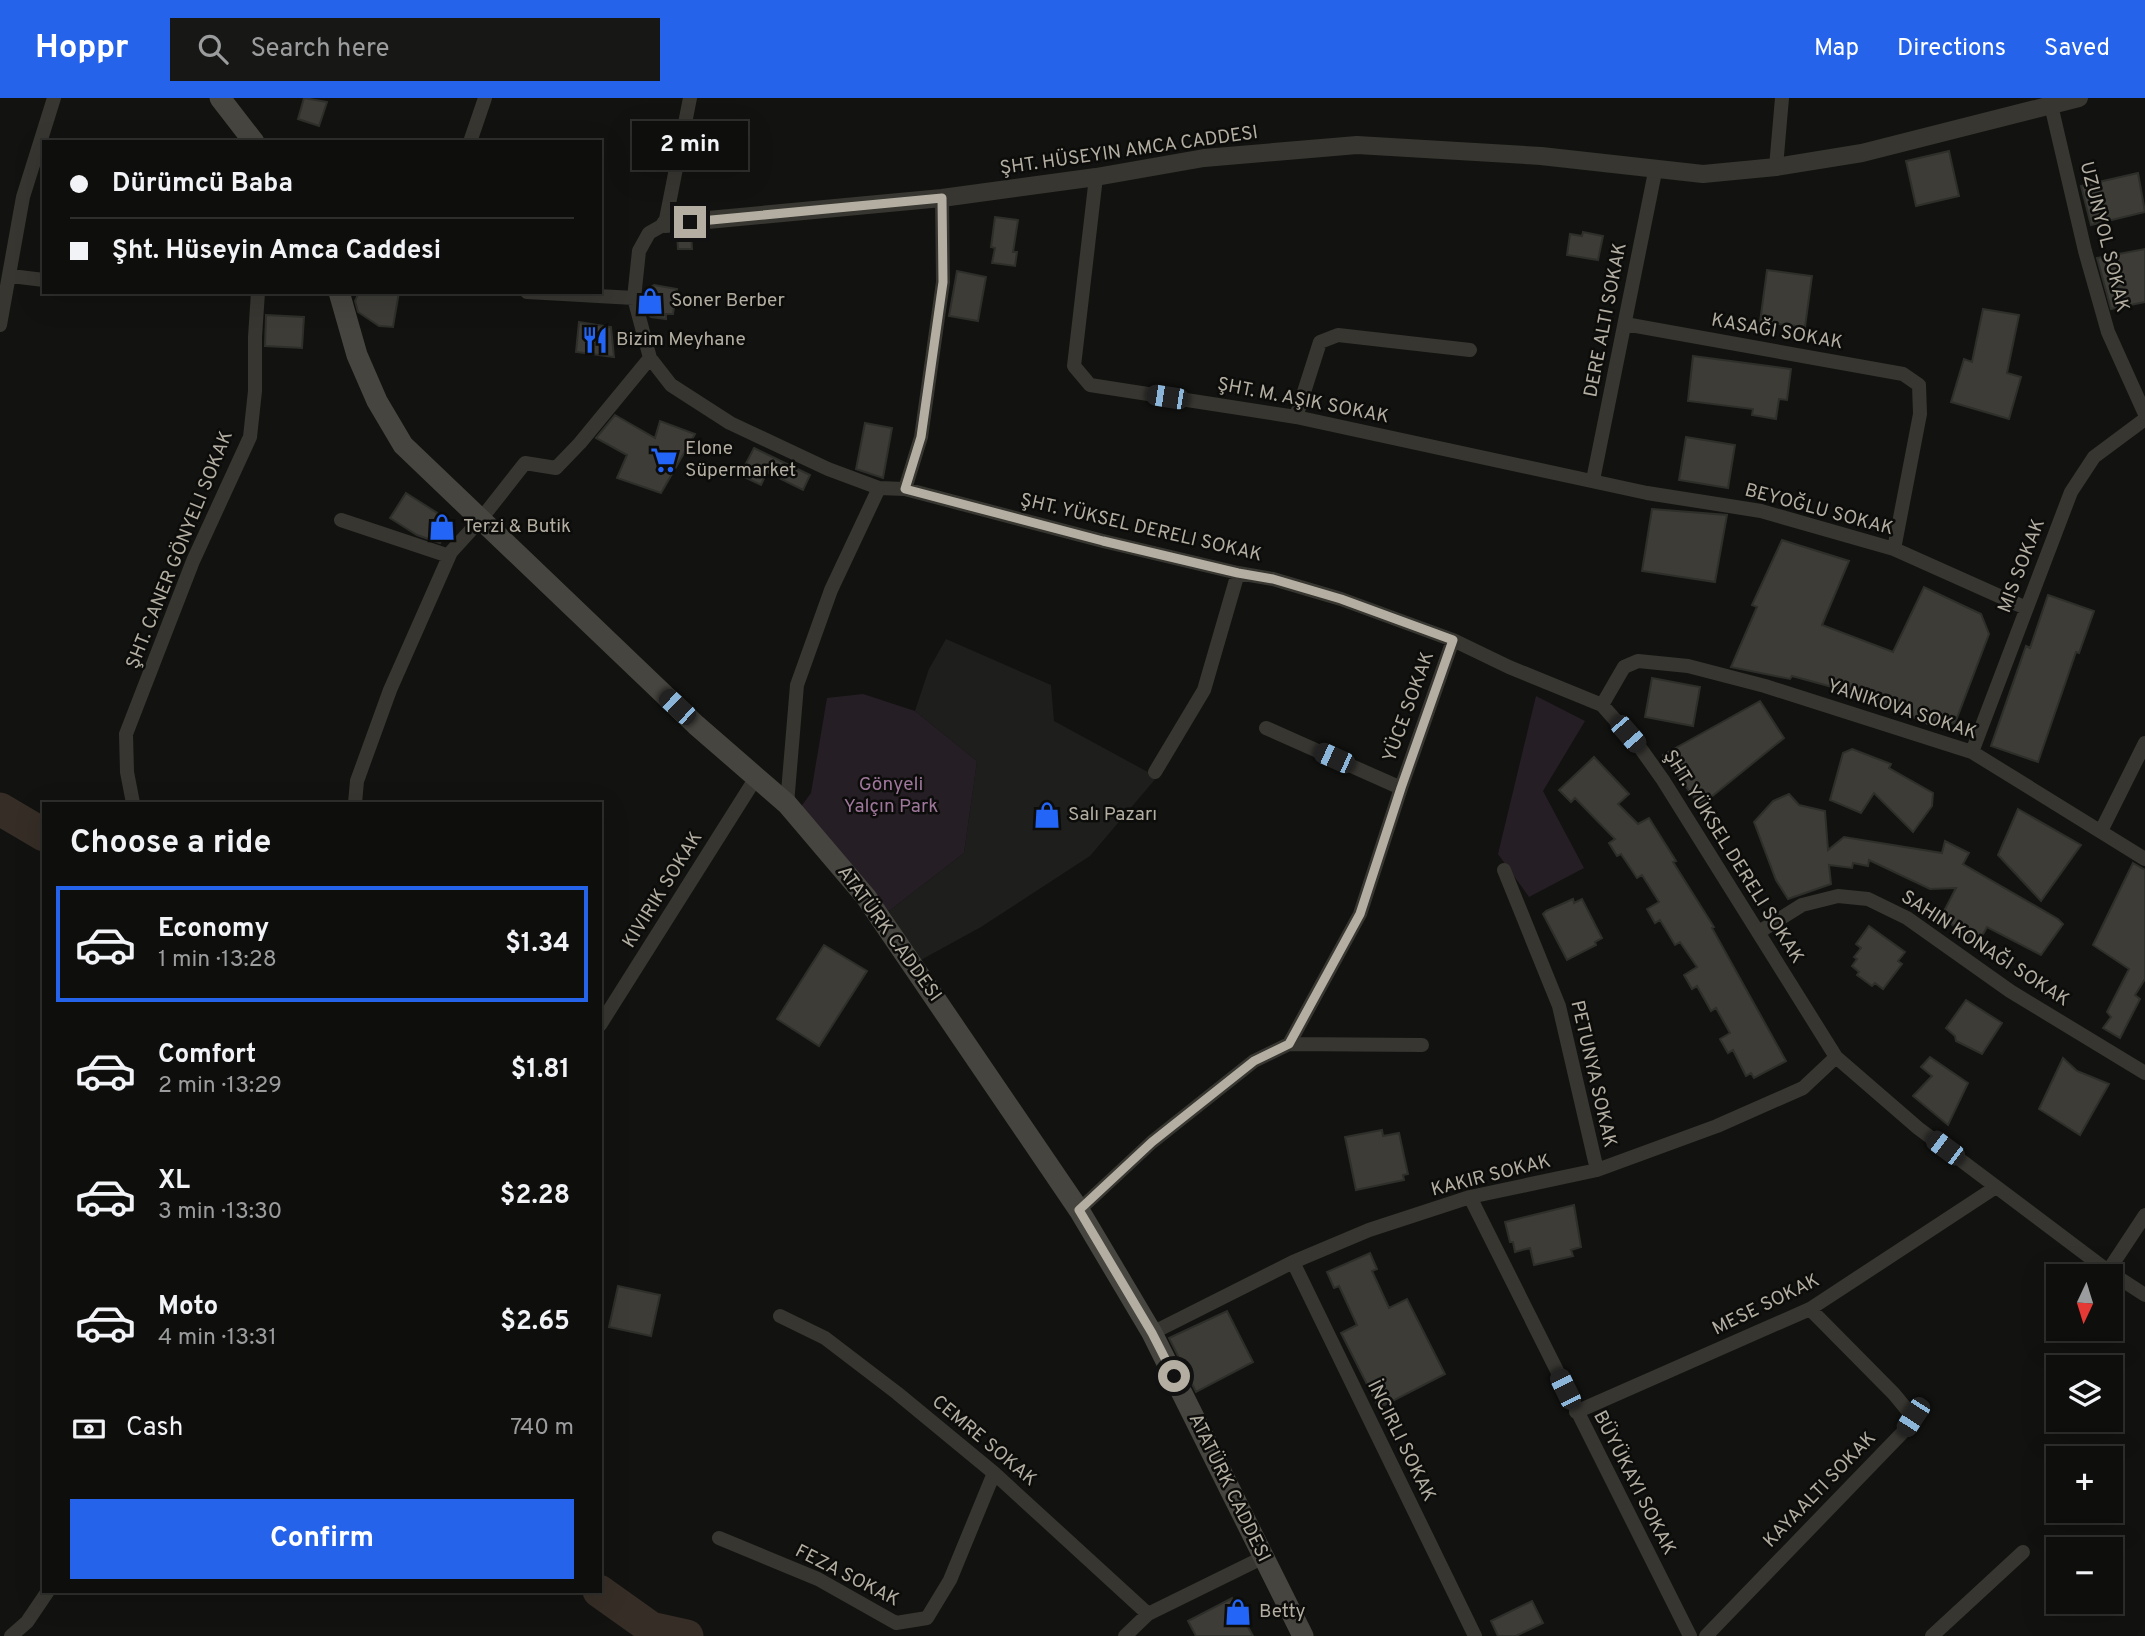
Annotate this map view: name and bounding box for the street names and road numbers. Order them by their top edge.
street label: ŞHT. HÜSEYIN AMCA CADDESI [998,120,1260,181]
street label: UZUNYOL SOKAK [2074,159,2134,315]
street label: DERE ALTI SOKAK [1579,241,1633,399]
street label: KASAĞI SOKAK [1709,308,1845,355]
street label: ŞHT. M. AŞIK SOKAK [1215,373,1391,429]
street label: ŞHT. CANER GÖNYELI SOKAK [120,427,239,673]
street label: BEYOĞLU SOKAK [1742,478,1896,541]
street label: ŞHT. YÜKSEL DERELI SOKAK [1018,487,1265,568]
street label: MIS SOKAK [1993,515,2051,617]
street label: YÜCE SOKAK [1377,648,1440,766]
street label: YANIKOVA SOKAK [1824,674,1980,746]
street label: ŞHT. YÜKSEL DERELI SOKAK [1657,745,1810,968]
street label: KIVIRIK SOKAK [618,827,708,953]
street label: ATATÜRK CADDESI [832,861,947,1007]
street label: SAHIN KONAĞI SOKAK [1896,885,2074,1012]
street label: PETUNYA SOKAK [1564,998,1622,1150]
street label: KAKIR SOKAK [1429,1150,1553,1202]
street label: MESE SOKAK [1708,1269,1824,1341]
street label: İNCIRLI SOKAK [1361,1376,1442,1506]
street label: CEMRE SOKAK [927,1390,1041,1492]
street label: BÜYÜKAYI SOKAK [1587,1406,1682,1559]
street label: ATATÜRK CADDESI [1183,1409,1276,1566]
street label: KAYAALTI SOKAK [1758,1427,1882,1553]
street label: FEZA SOKAK [791,1540,903,1612]

